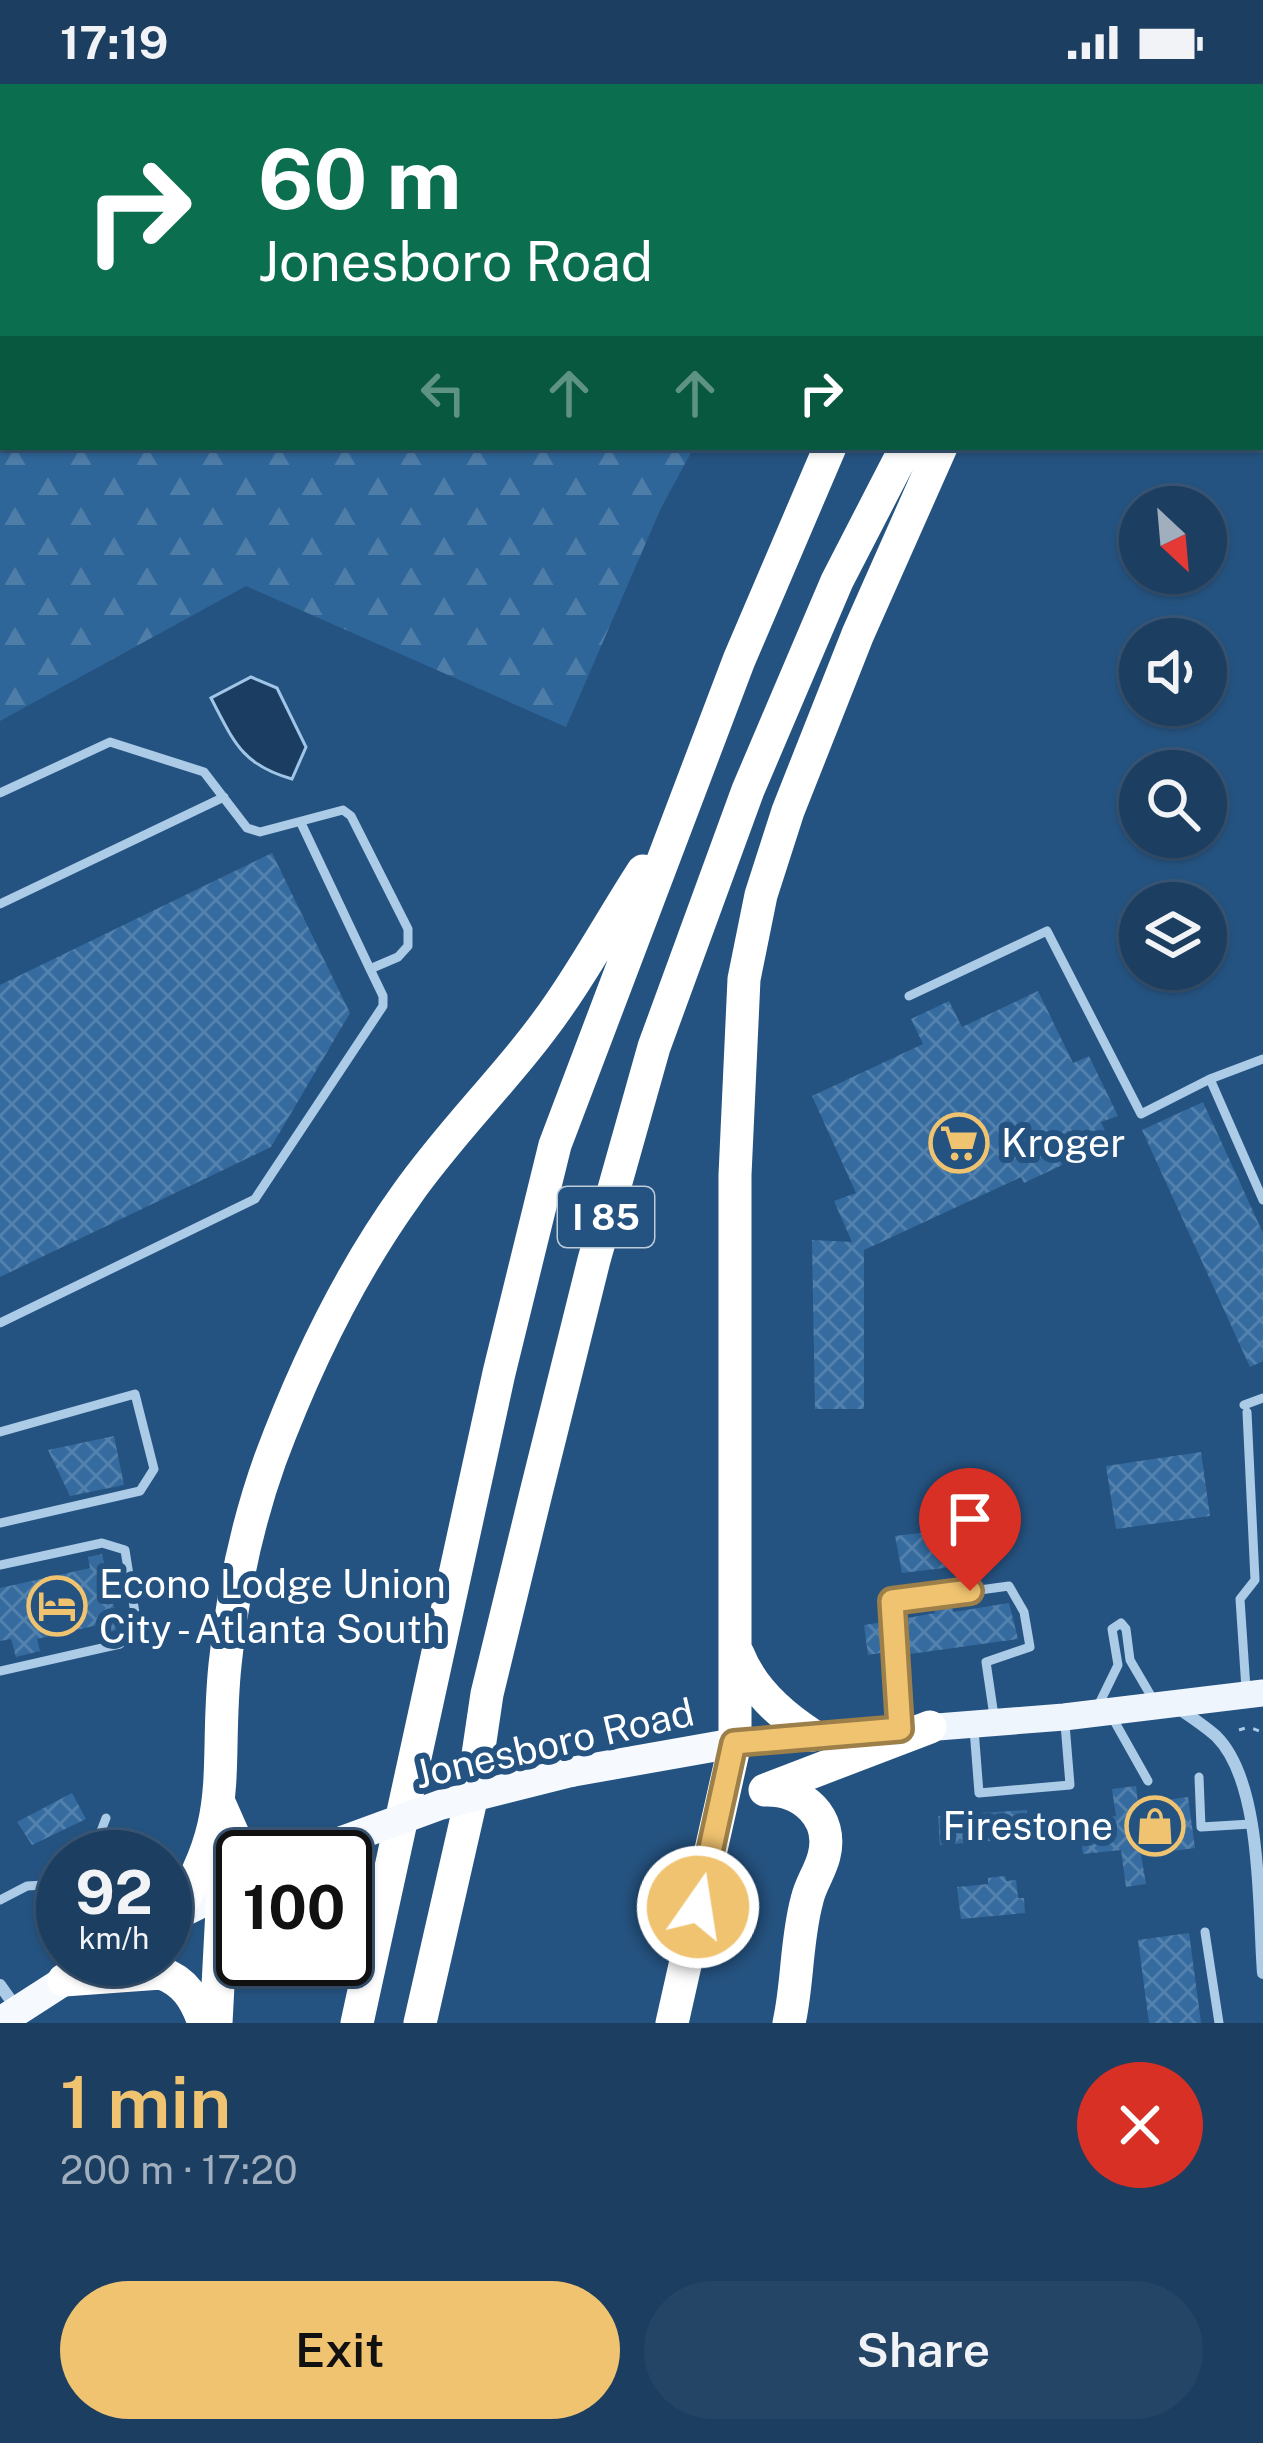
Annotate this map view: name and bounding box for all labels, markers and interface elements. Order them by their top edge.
text: 17:19 [60,16,168,69]
text: 60 m [258,129,462,228]
icon: right [60,132,216,288]
text: Jonesboro Road [258,230,653,293]
icon: left [410,360,476,426]
icon: ahead [536,360,602,426]
icon: ahead [662,360,728,426]
icon: right [788,360,854,426]
north arrow [1119,486,1227,594]
map controls [1119,486,1227,990]
button: sound [1119,618,1227,726]
button: search [1119,750,1227,858]
button: layers [1119,882,1227,990]
supermarket icon: Kroger [928,1112,990,1174]
place label: Kroger [1001,1120,1125,1166]
road number: I 85 [558,1187,654,1247]
pin [919,1468,1021,1591]
icon: arrive [937,1486,1003,1552]
place label: Econo Lodge Union City - Atlanta South [99,1561,446,1652]
hotel icon: Econo Lodge Union City - Atlanta South [26,1575,88,1637]
street label: Jonesboro Road [410,1689,698,1797]
shop icon: Firestone [1124,1795,1186,1857]
place label: Firestone [942,1803,1113,1849]
speed limit sign: 100 [216,1830,372,1986]
position arrow [635,1844,761,1970]
text: 92 [75,1857,153,1928]
text: km/h [79,1920,149,1956]
text: 1 min [60,2060,231,2144]
button: close [1077,2062,1203,2188]
text: 200 m · 17:20 [60,2147,298,2193]
button: Exit [60,2281,620,2419]
button: Share [644,2281,1203,2419]

